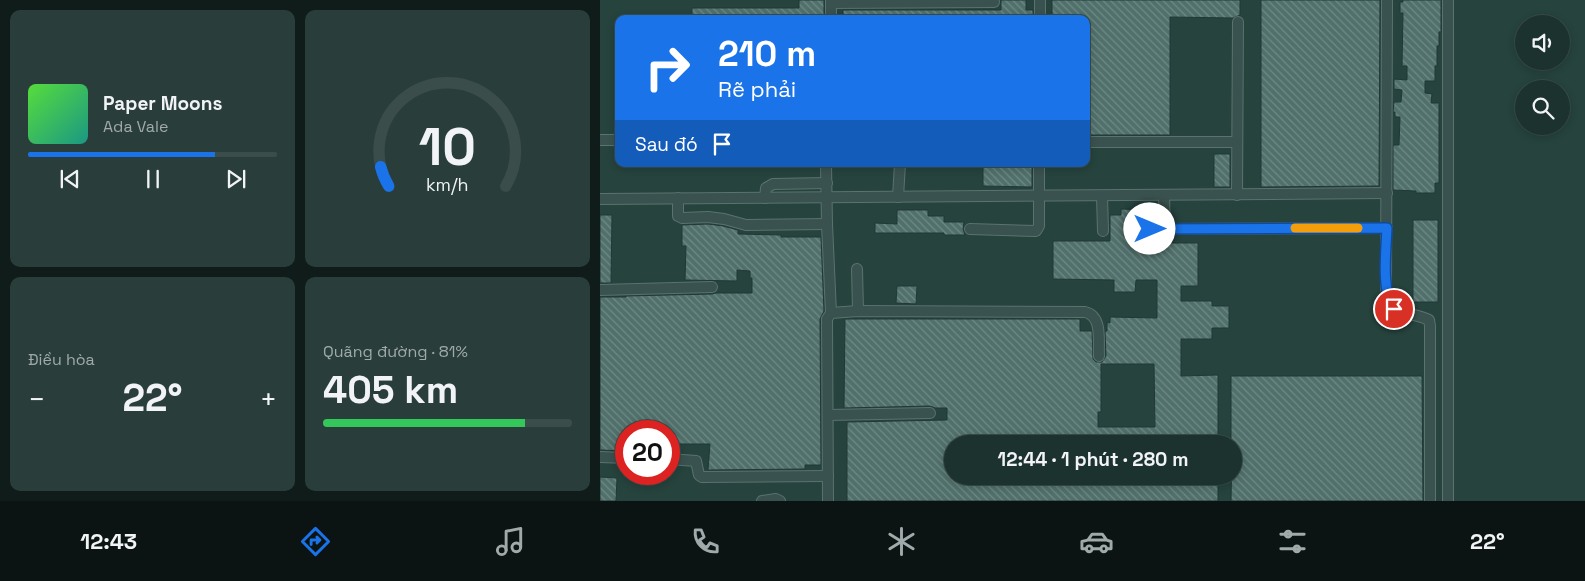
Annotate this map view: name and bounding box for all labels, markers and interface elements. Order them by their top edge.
map controls [1515,15,1570,135]
button: sound [1515,15,1570,70]
text: 210 m [718,32,816,76]
icon: right [635,35,700,100]
text: Rẽ phải [718,75,796,103]
button: search [1515,80,1570,135]
text: Paper Moons [103,91,222,116]
text: 10 [419,114,476,180]
text: Ada Vale [103,116,168,137]
icon: arrive [708,130,736,158]
text: Sau đó [635,132,698,157]
icon: previous [56,165,84,193]
icon: pause [139,165,167,193]
icon: next [222,165,250,193]
text: km/h [426,173,469,196]
position arrow [1123,202,1175,254]
pin [1373,288,1415,330]
icon: arrive [1380,295,1408,323]
text: Quãng đường · 81% [323,341,468,362]
text: Điều hòa [28,349,95,370]
text: 405 km [323,366,458,414]
text: 22° [122,374,183,422]
text: − [28,381,45,417]
text: + [260,381,277,417]
speed limit sign: 20 [615,420,680,485]
text: 12:44 · 1 phút · 280 m [998,447,1188,472]
icon: directions [298,524,333,559]
icon: music [493,524,528,559]
icon: phone [688,524,723,559]
icon: climate [884,524,919,559]
icon: car [1079,524,1114,559]
icon: filters [1275,524,1310,559]
text: 12:43 [80,527,137,555]
text: 22° [1470,527,1505,555]

